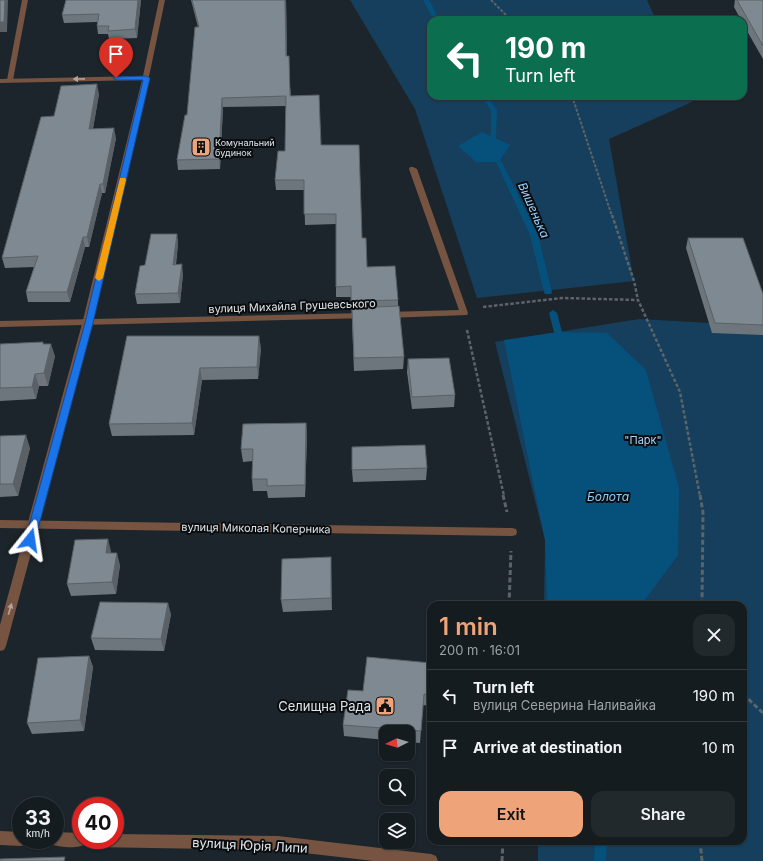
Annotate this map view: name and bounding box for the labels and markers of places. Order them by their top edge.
pin [99,37,133,78]
building icon: Комунальний будинок [190,136,212,158]
place label: Комунальний будинок [215,137,275,158]
public building icon: Селищна Рада [374,695,396,717]
place label: Селищна Рада [278,698,371,714]

